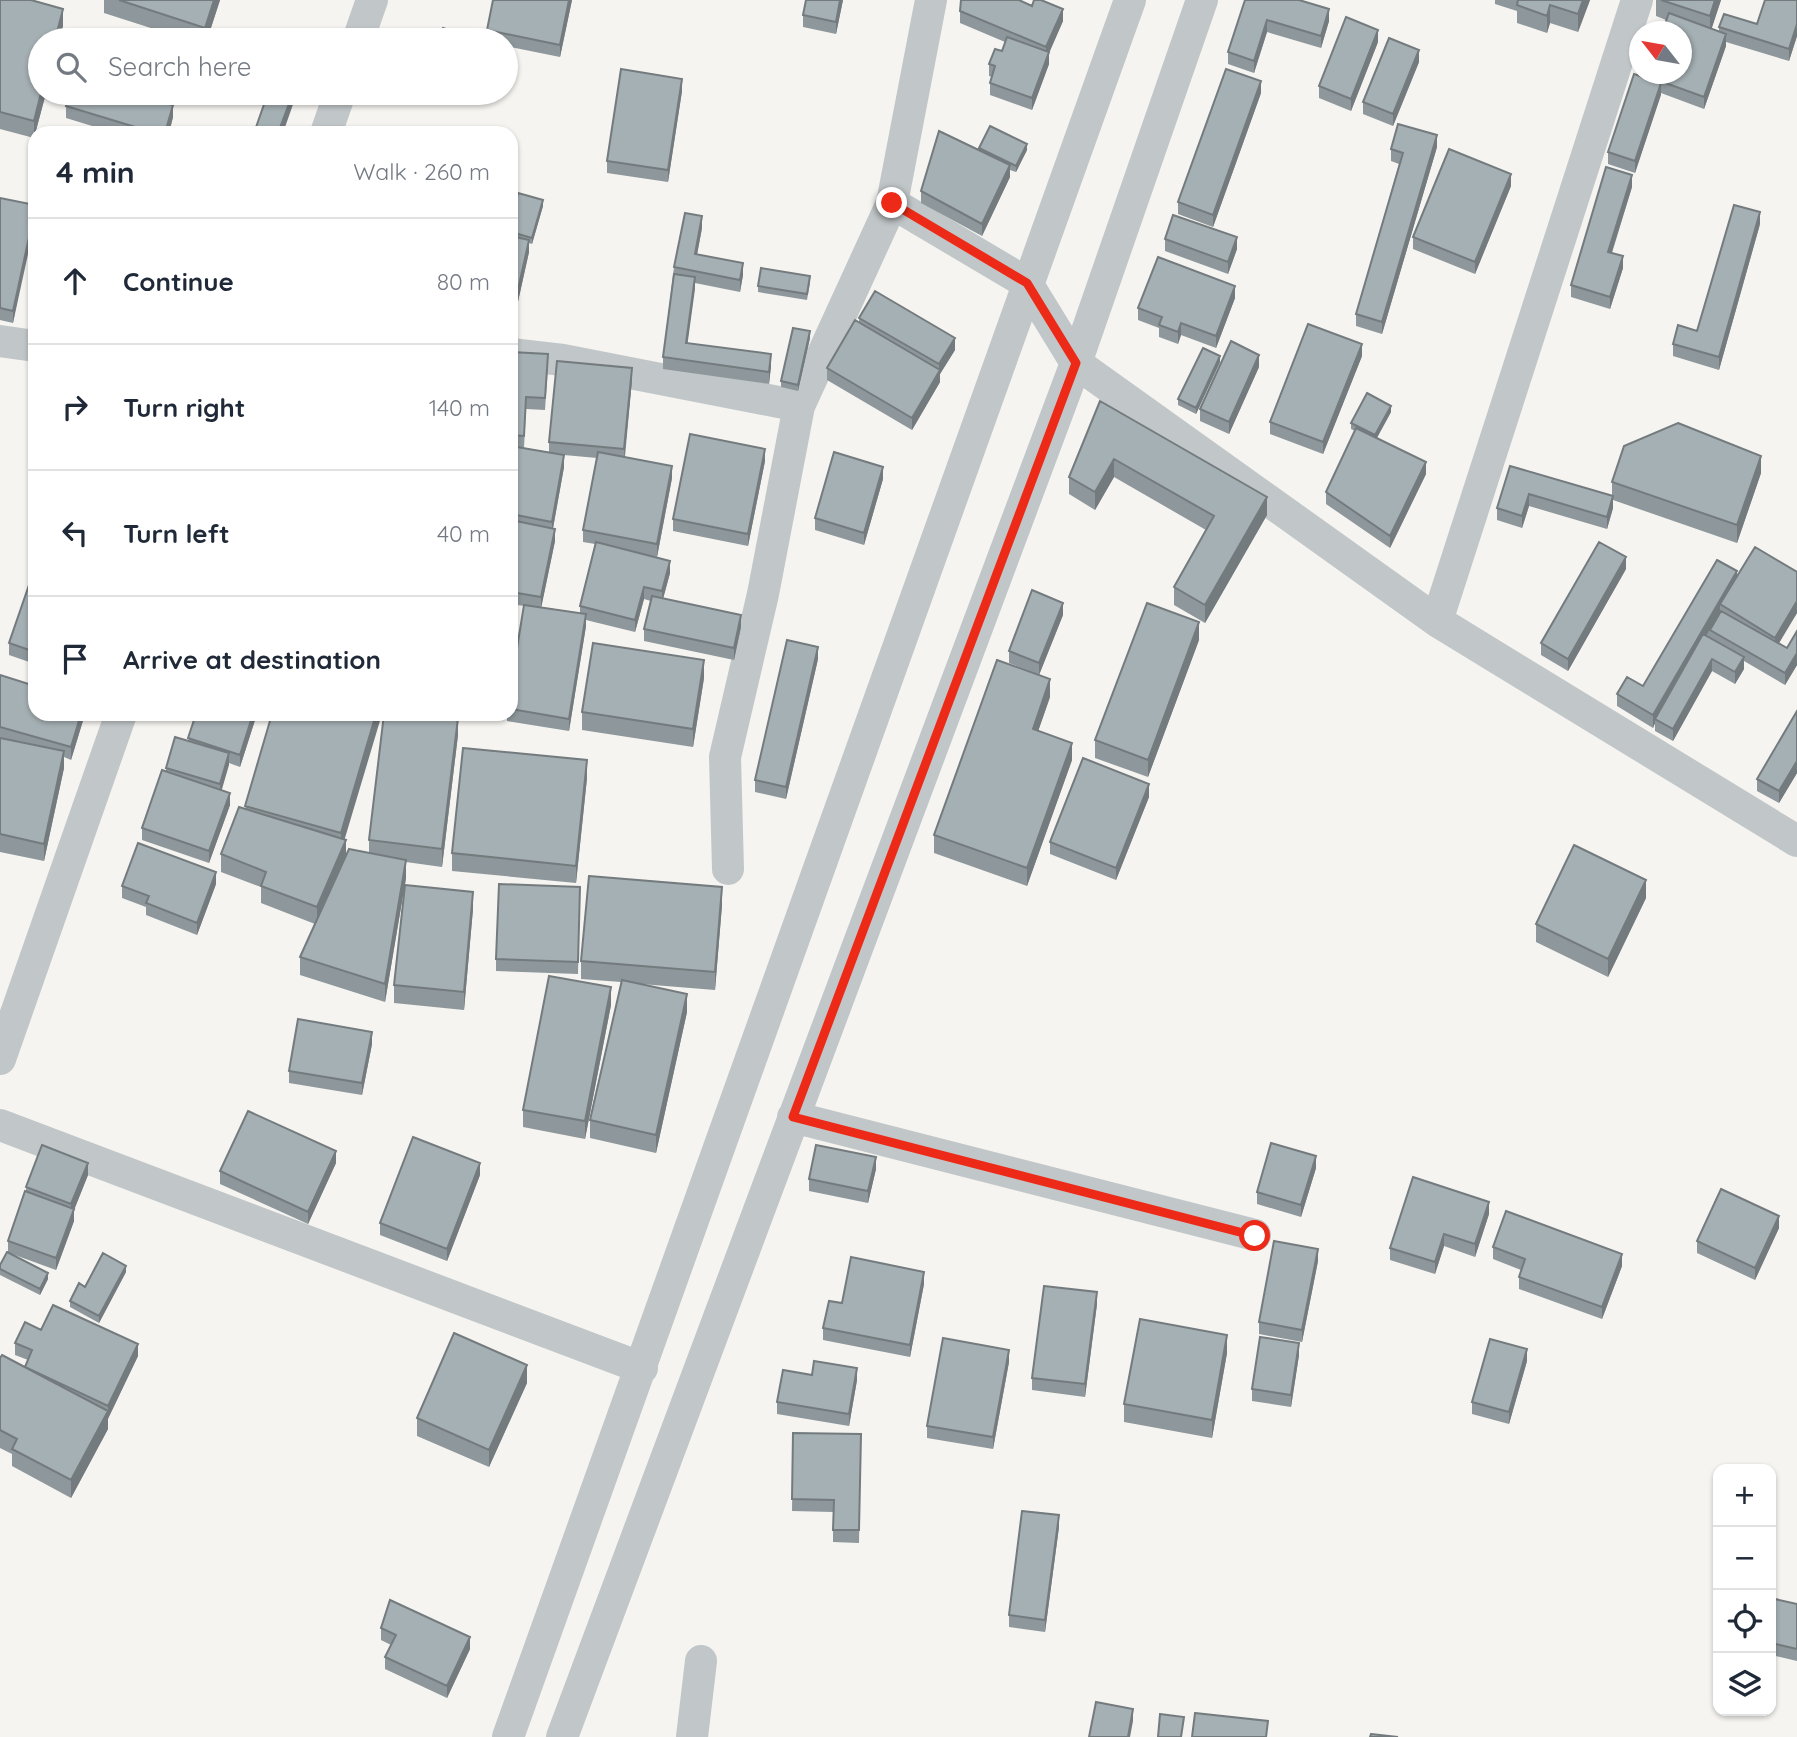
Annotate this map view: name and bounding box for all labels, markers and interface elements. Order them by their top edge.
north arrow [1629,21,1692,84]
search box [28,28,518,105]
icon: search [52,48,90,86]
text: Search here [108,50,252,83]
text: 4 min [56,153,135,191]
text: Walk · 260 m [353,157,490,186]
route end [876,187,907,218]
icon: ahead [56,262,94,300]
text: Continue [123,265,234,298]
text: 80 m [437,267,490,296]
icon: right [56,388,94,426]
text: Turn right [123,391,245,424]
text: 140 m [429,393,490,422]
icon: left [56,514,94,552]
text: Turn left [123,517,230,550]
text: 40 m [437,519,490,548]
icon: arrive [56,640,94,678]
text: Arrive at destination [123,643,381,676]
route start [1239,1220,1270,1251]
map controls [1713,1464,1776,1716]
button: + [1713,1464,1776,1527]
button: − [1713,1527,1776,1590]
button: locate [1713,1590,1776,1653]
button: layers [1713,1653,1776,1716]

